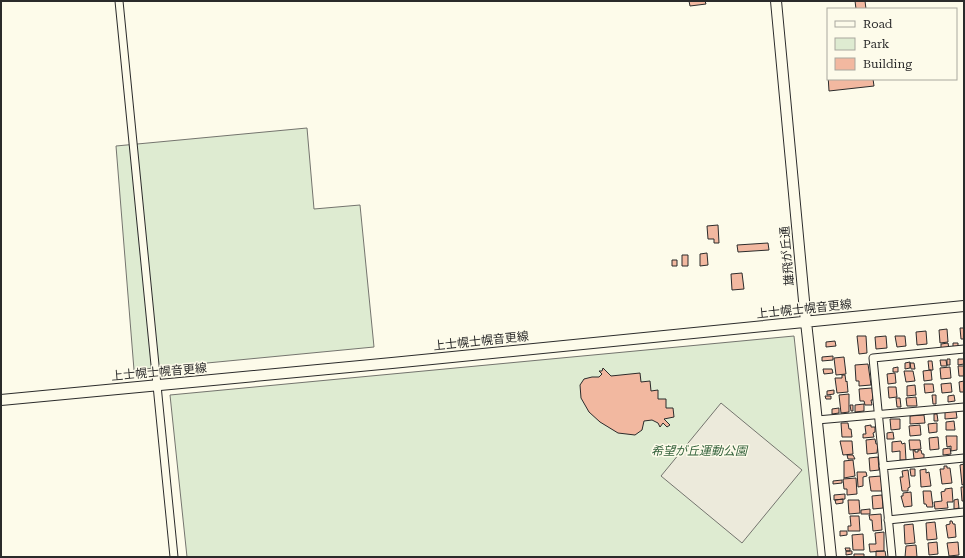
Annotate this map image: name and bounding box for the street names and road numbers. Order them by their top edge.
street label: 雄飛が丘通 [777,225,797,287]
street label: 上士幌士幌音更線 [756,297,852,321]
street label: 上士幌士幌音更線 [433,329,529,353]
street label: 上士幌士幌音更線 [111,361,207,383]

